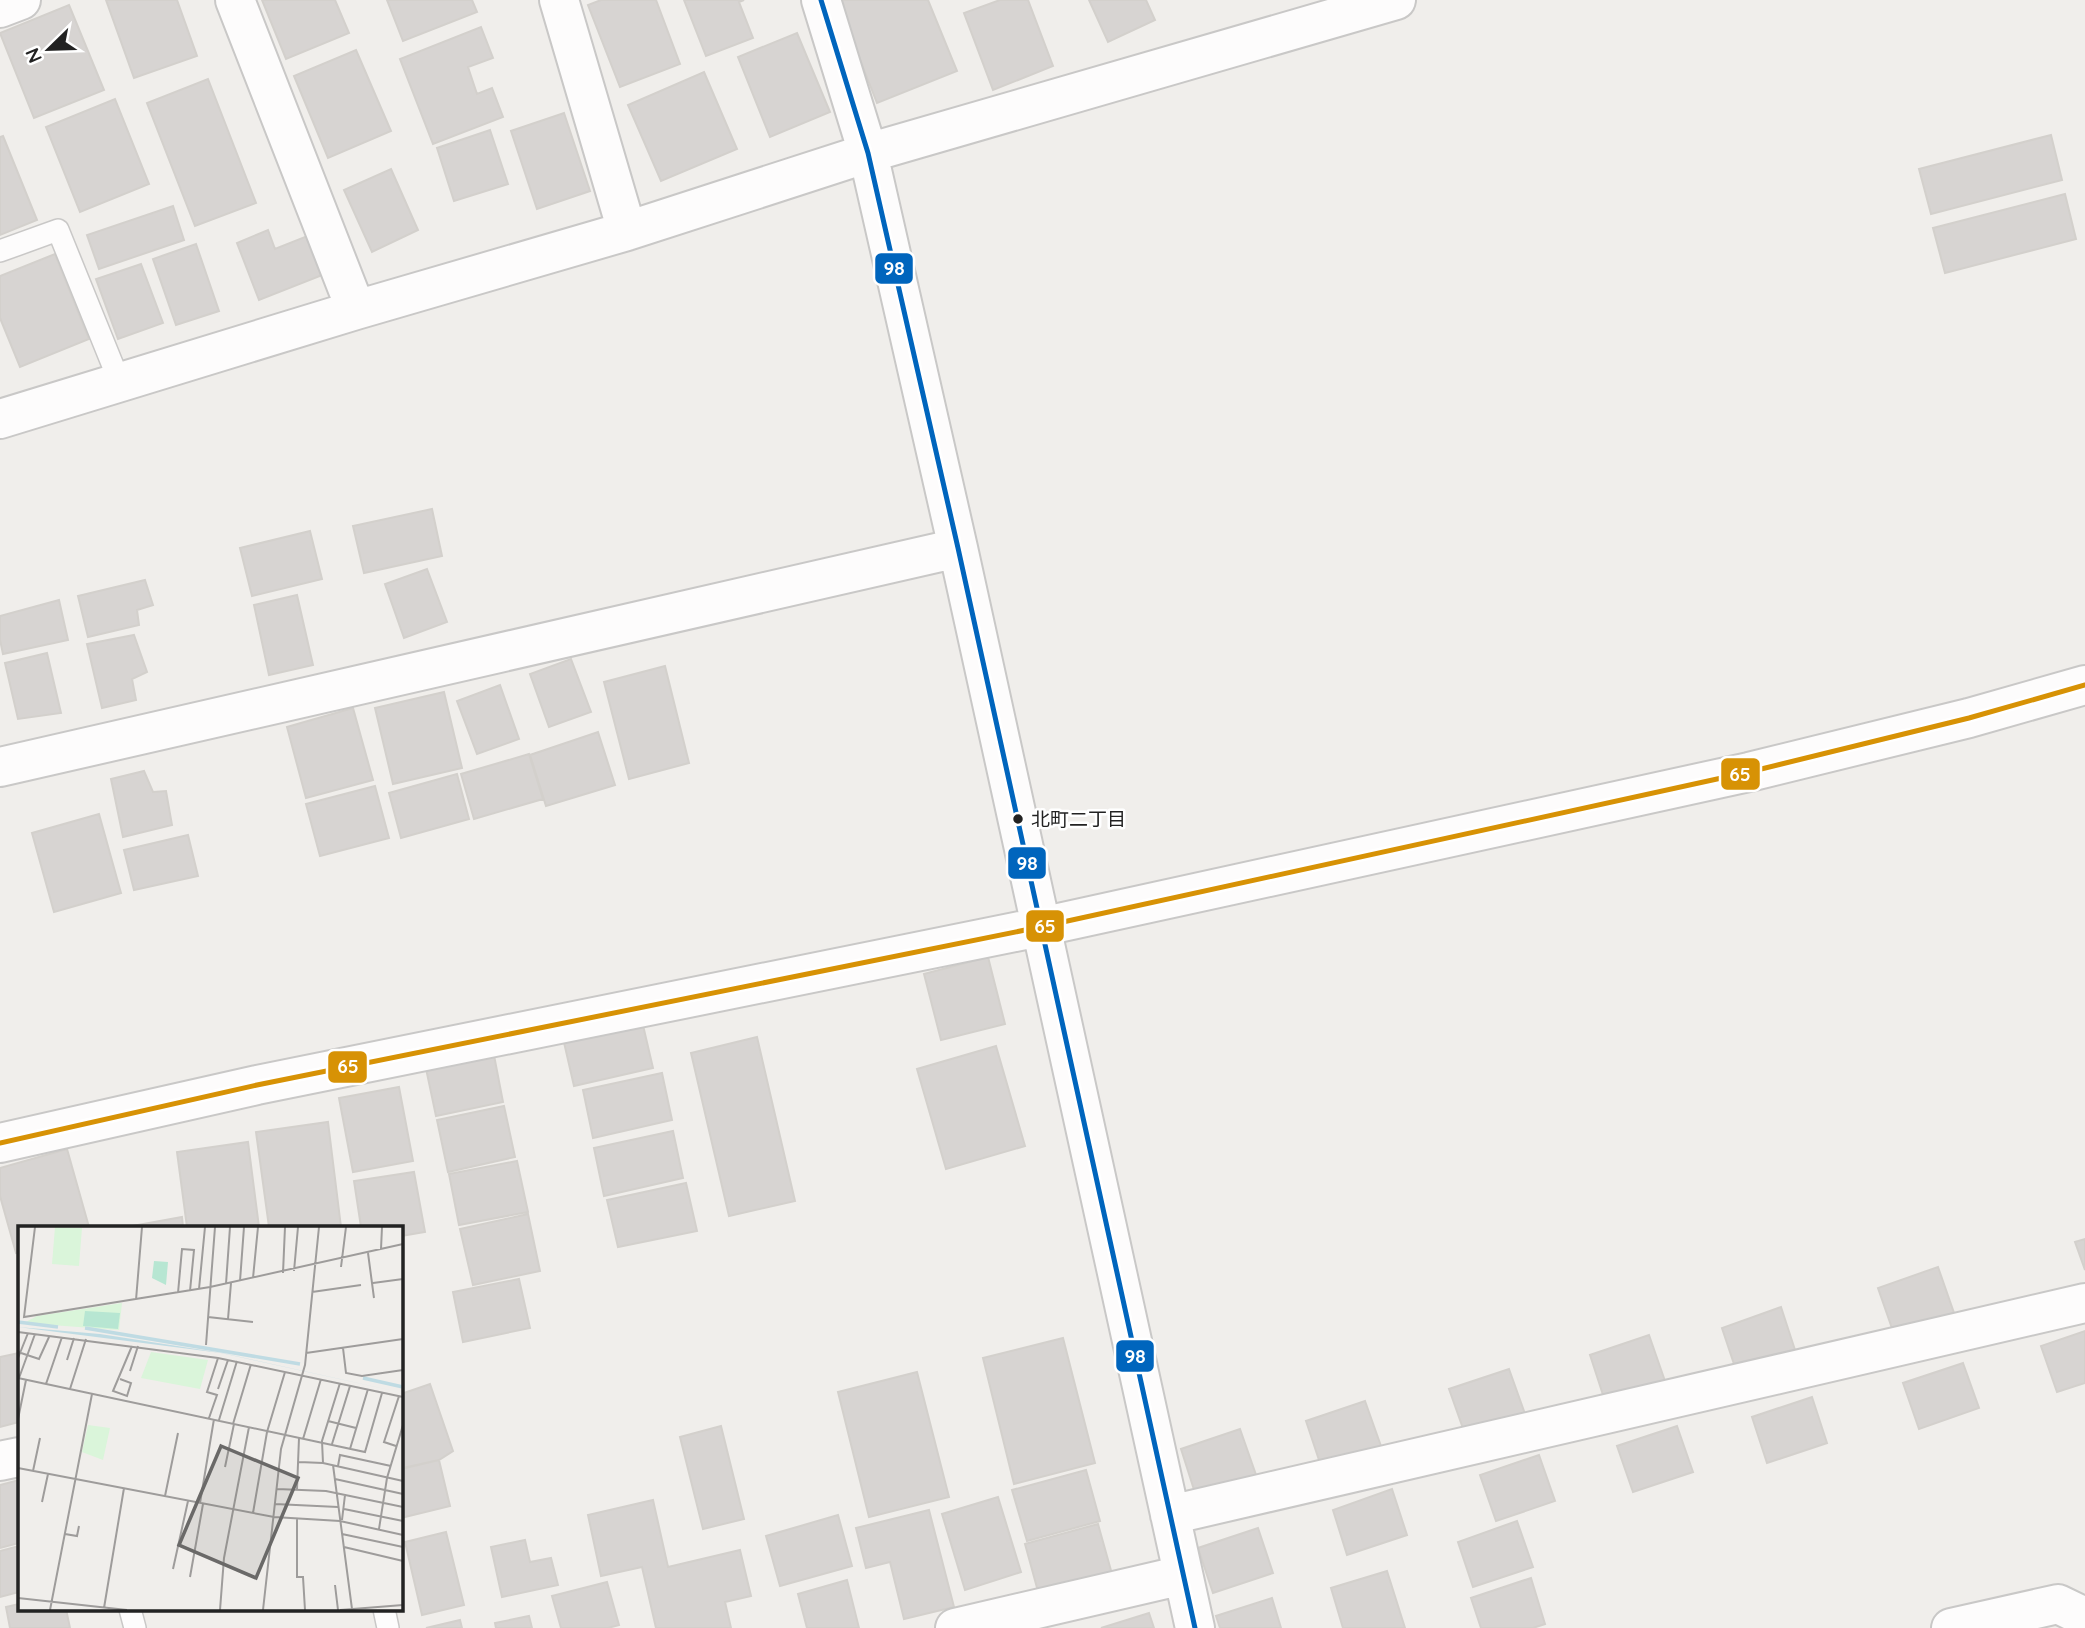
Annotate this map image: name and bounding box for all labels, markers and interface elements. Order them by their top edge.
north arrow [14,14,84,84]
text: N [20,45,47,67]
line badge: 98 [874,252,914,285]
text: 98 [883,256,905,280]
line badge: 65 [1720,757,1761,791]
text: 65 [1729,762,1751,786]
place label: 北町二丁目 [1031,807,1126,831]
marker: 北町二丁目 [1011,812,1025,826]
line badge: 98 [1007,846,1047,880]
text: 98 [1016,851,1038,875]
line badge: 65 [1025,909,1065,943]
text: 65 [1034,914,1056,938]
line badge: 65 [327,1050,368,1084]
text: 65 [337,1054,359,1078]
inset map [18,1226,402,1610]
line badge: 98 [1115,1339,1155,1373]
text: 98 [1124,1344,1146,1368]

